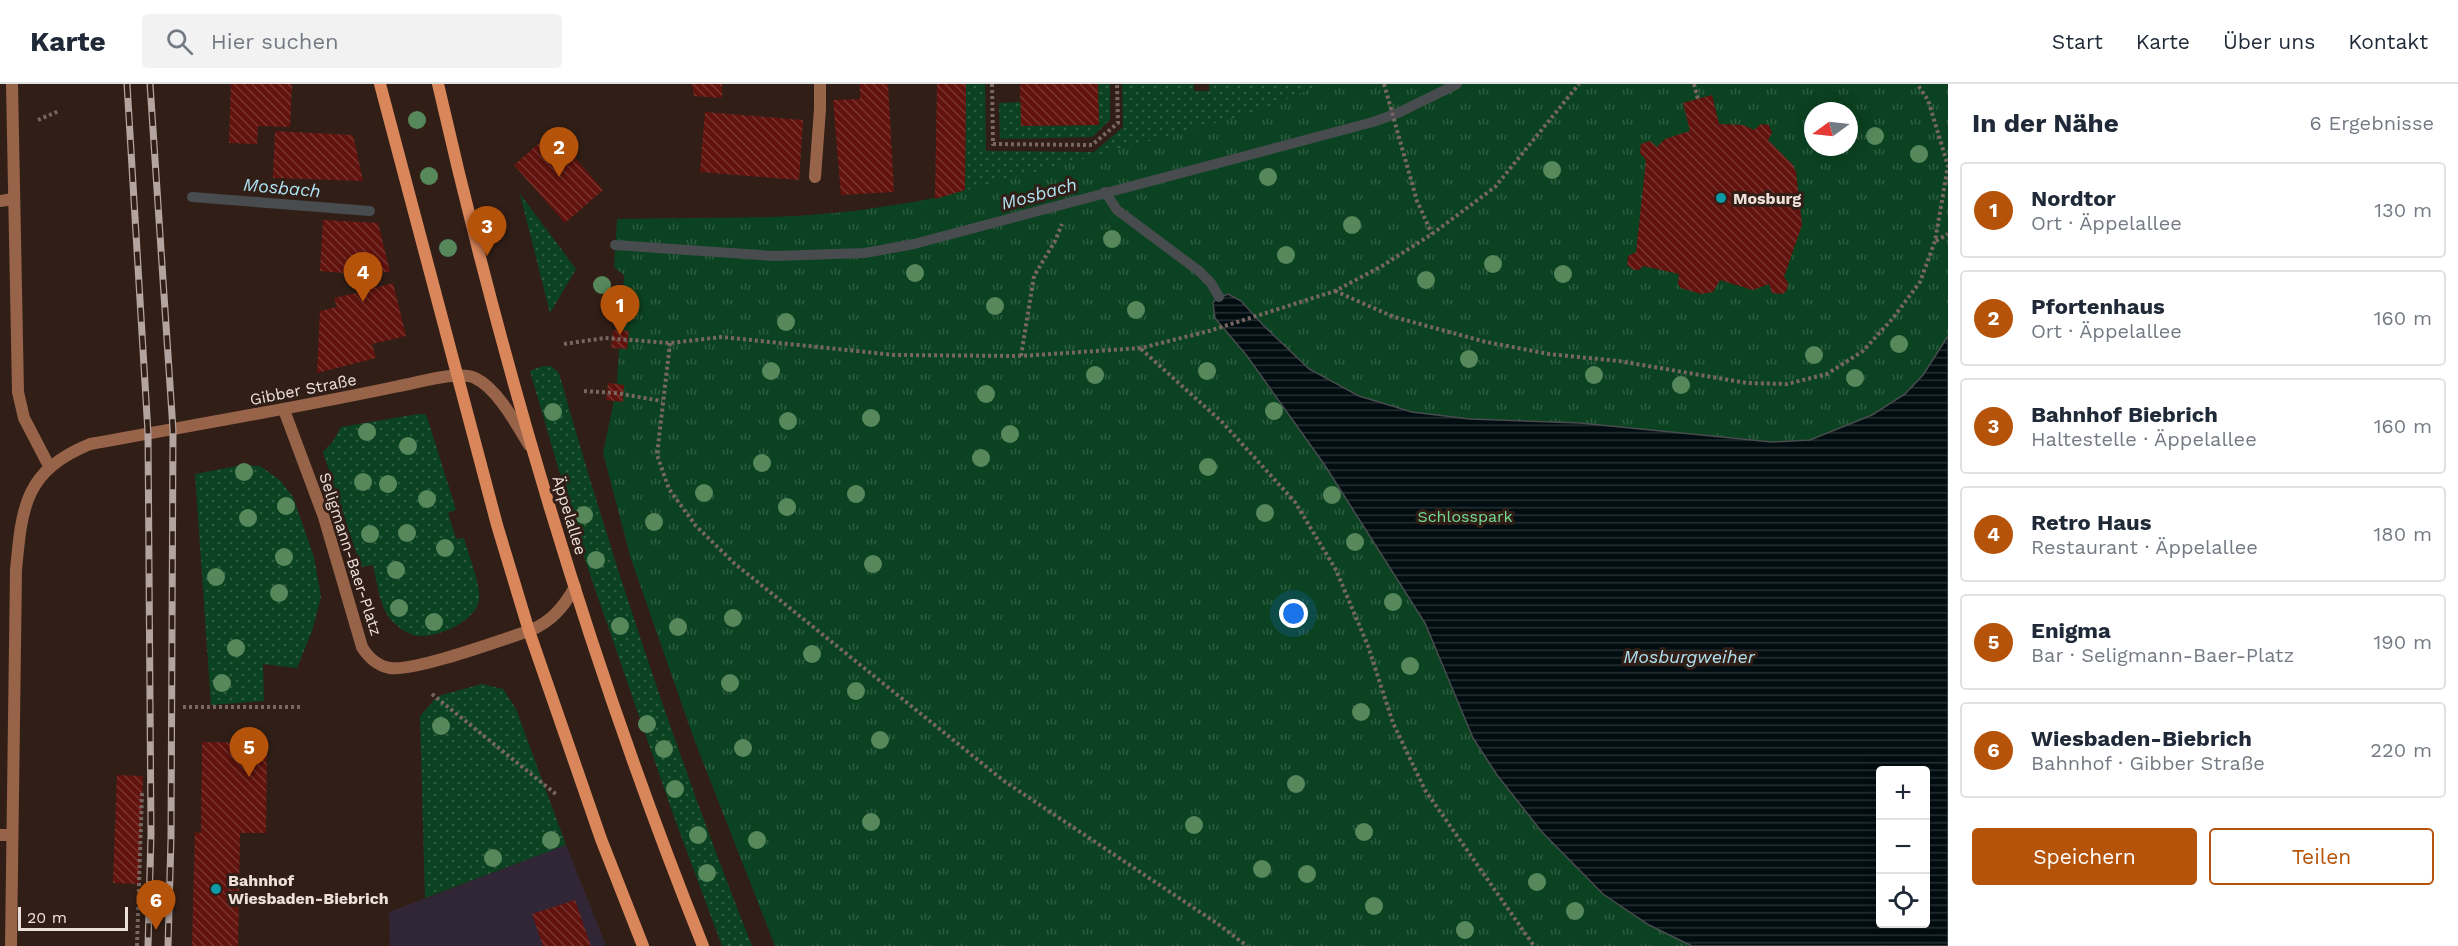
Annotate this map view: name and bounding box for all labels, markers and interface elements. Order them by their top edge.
search box [142,14,562,68]
text: Karte [30,25,106,58]
icon: search [163,25,196,58]
text: Hier suchen [211,29,339,54]
text: Start [2052,29,2103,54]
text: Karte [2136,29,2190,54]
text: Über uns [2223,29,2315,54]
text: Kontakt [2348,29,2428,54]
north arrow [1804,102,1858,156]
text: In der Nähe [1972,108,2119,138]
text: 6 Ergebnisse [2310,111,2434,135]
pin: 2 [540,128,578,177]
water label: Mosbach [999,173,1079,214]
water label: Mosbach [243,174,322,201]
text: Nordtor [2031,186,2116,211]
place label: Mosburg [1733,189,1801,208]
marker: Mosburg [1714,191,1728,205]
text: 1 [1989,198,1998,222]
text: 130 m [2374,198,2432,222]
pin: 3 [468,206,506,256]
text: Ort · Äppelallee [2031,211,2182,235]
pin: 4 [344,252,382,302]
pin: 1 [600,286,640,335]
text: Pfortenhaus [2031,294,2165,319]
text: 2 [1988,306,1999,330]
text: 160 m [2374,306,2432,330]
text: Ort · Äppelallee [2031,319,2182,343]
street label: Gibber Straße [248,370,358,409]
text: Bahnhof Biebrich [2031,402,2218,427]
text: 3 [1988,414,1999,438]
text: 160 m [2374,414,2432,438]
text: Haltestelle · Äppelallee [2031,427,2257,451]
street label: Seligmann-Baer-Platz [315,470,386,638]
street label: Äppelallee [548,473,591,557]
park label: Schlosspark [1417,507,1513,526]
text: Retro Haus [2031,510,2151,535]
text: 4 [1987,522,2000,546]
text: 180 m [2374,522,2432,546]
text: Restaurant · Äppelallee [2031,535,2258,559]
your location [1279,599,1308,628]
text: Enigma [2031,618,2111,643]
text: 5 [1988,630,1999,654]
text: 190 m [2374,630,2432,654]
text: Bar · Seligmann-Baer-Platz [2031,643,2294,667]
water label: Mosburgweiher [1623,646,1756,667]
text: Wiesbaden-Biebrich [2031,726,2252,751]
pin: 5 [230,728,268,777]
text: 6 [1987,738,2000,762]
text: 220 m [2370,738,2432,762]
text: Bahnhof · Gibber Straße [2031,751,2265,775]
map controls [1876,766,1930,928]
button: + [1876,766,1930,820]
button: − [1876,820,1930,874]
button: Speichern [1972,828,2197,885]
button: Teilen [2209,828,2434,885]
place label: Bahnhof Wiesbaden-Biebrich [228,871,389,908]
button: locate [1876,874,1930,928]
pin: 6 [136,880,176,930]
marker: Bahnhof Wiesbaden-Biebrich [209,882,223,896]
scale bar [18,904,128,932]
text: 20 m [27,908,67,927]

